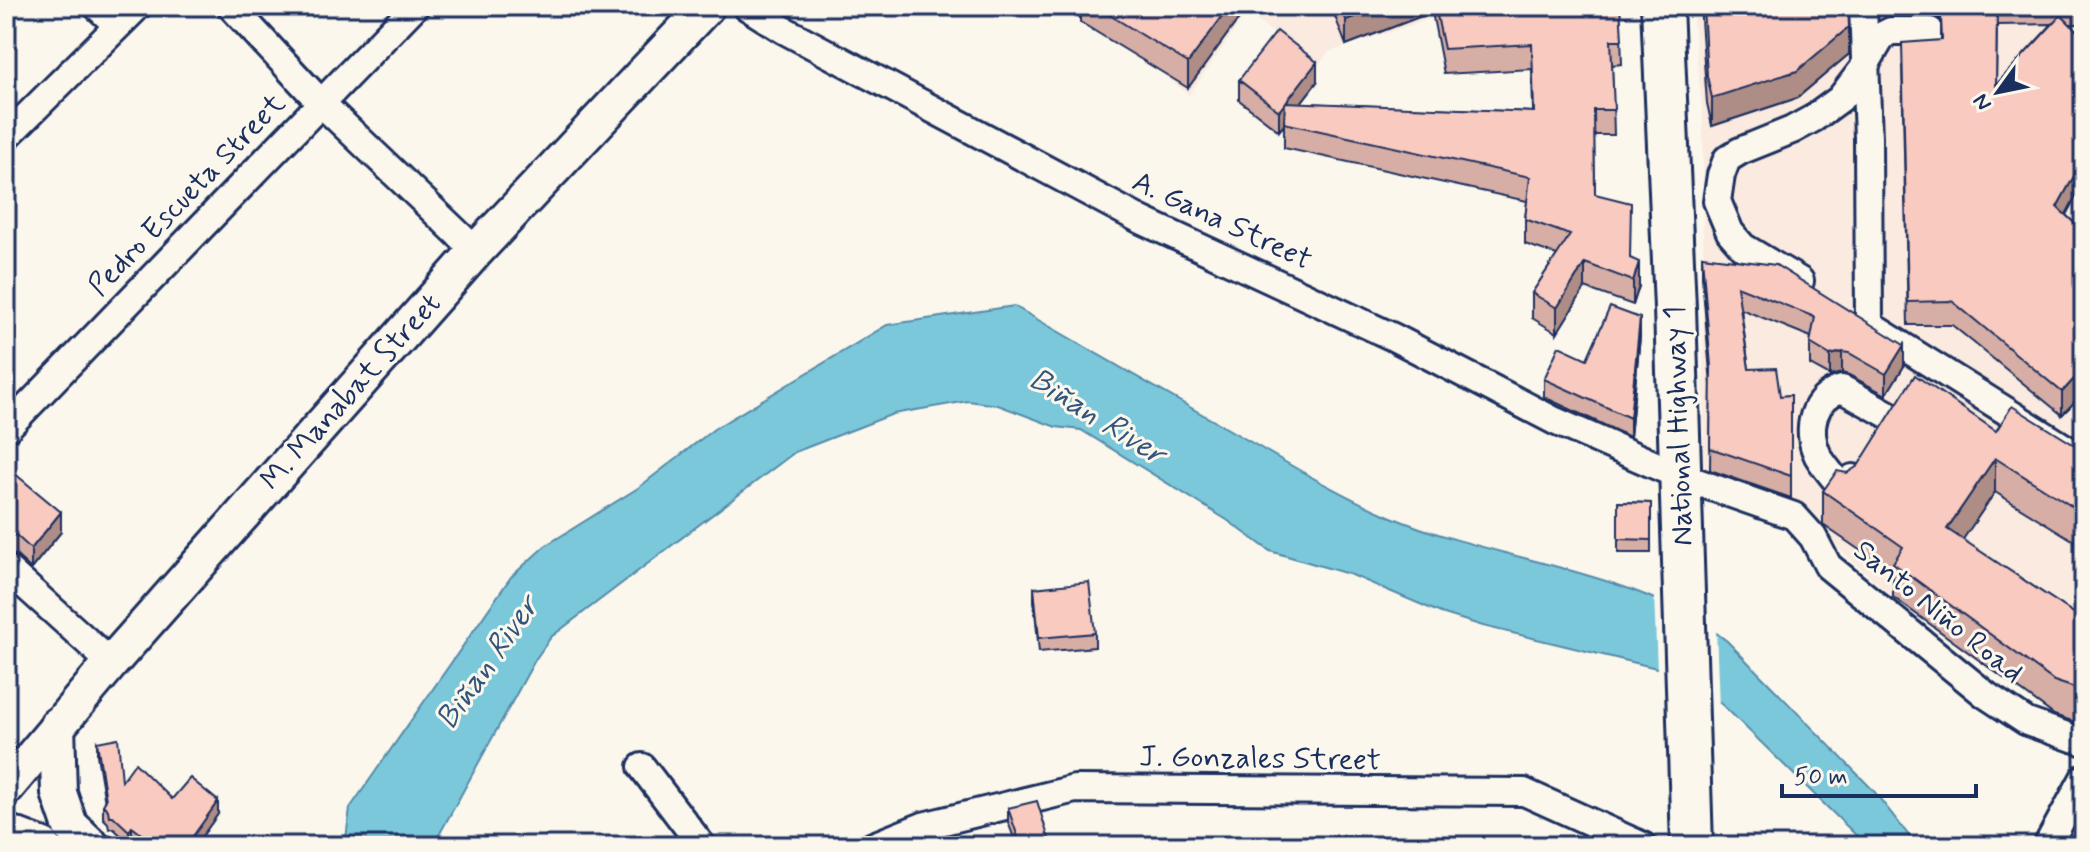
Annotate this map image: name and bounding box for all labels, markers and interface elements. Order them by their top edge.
north arrow [1958,52,2038,132]
street label: Pedro Escueta Street [80,85,294,305]
text: N [1967,88,1999,116]
street label: A. Gana Street [1126,162,1318,280]
street label: M. Manabat Street [252,285,450,499]
street label: National Highway 1 [1655,305,1703,547]
water label: Biñan River [1021,359,1176,477]
street label: Santo Niño Road [1845,531,2031,693]
water label: Biñan River [427,585,551,738]
street label: J. Gonzales Street [1139,737,1381,781]
scale bar [1782,748,1976,798]
text: 50 m [1794,762,1848,793]

